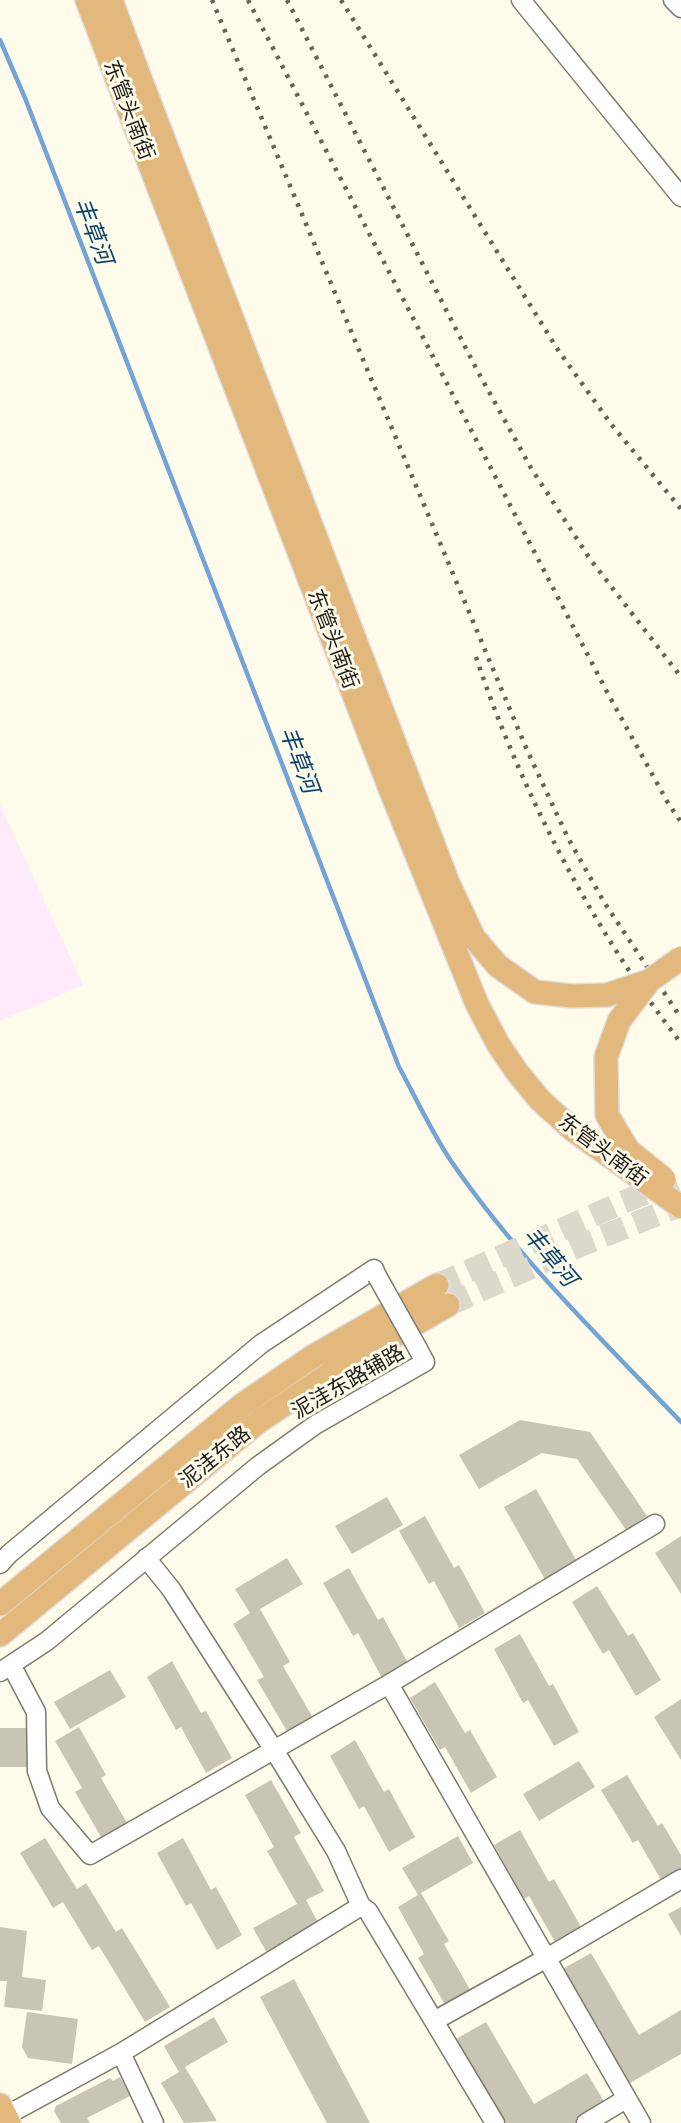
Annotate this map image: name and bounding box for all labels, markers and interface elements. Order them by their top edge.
street label: 东管头南街 [98,56,160,164]
water label: 丰草河 [68,194,118,268]
street label: 东管头南街 [302,585,364,693]
water label: 丰草河 [274,723,324,797]
street label: 东管头南街 [553,1108,653,1192]
water label: 丰草河 [517,1222,583,1292]
street label: 泥洼东路辅路 [287,1340,409,1424]
street label: 泥洼东路 [174,1421,256,1493]

